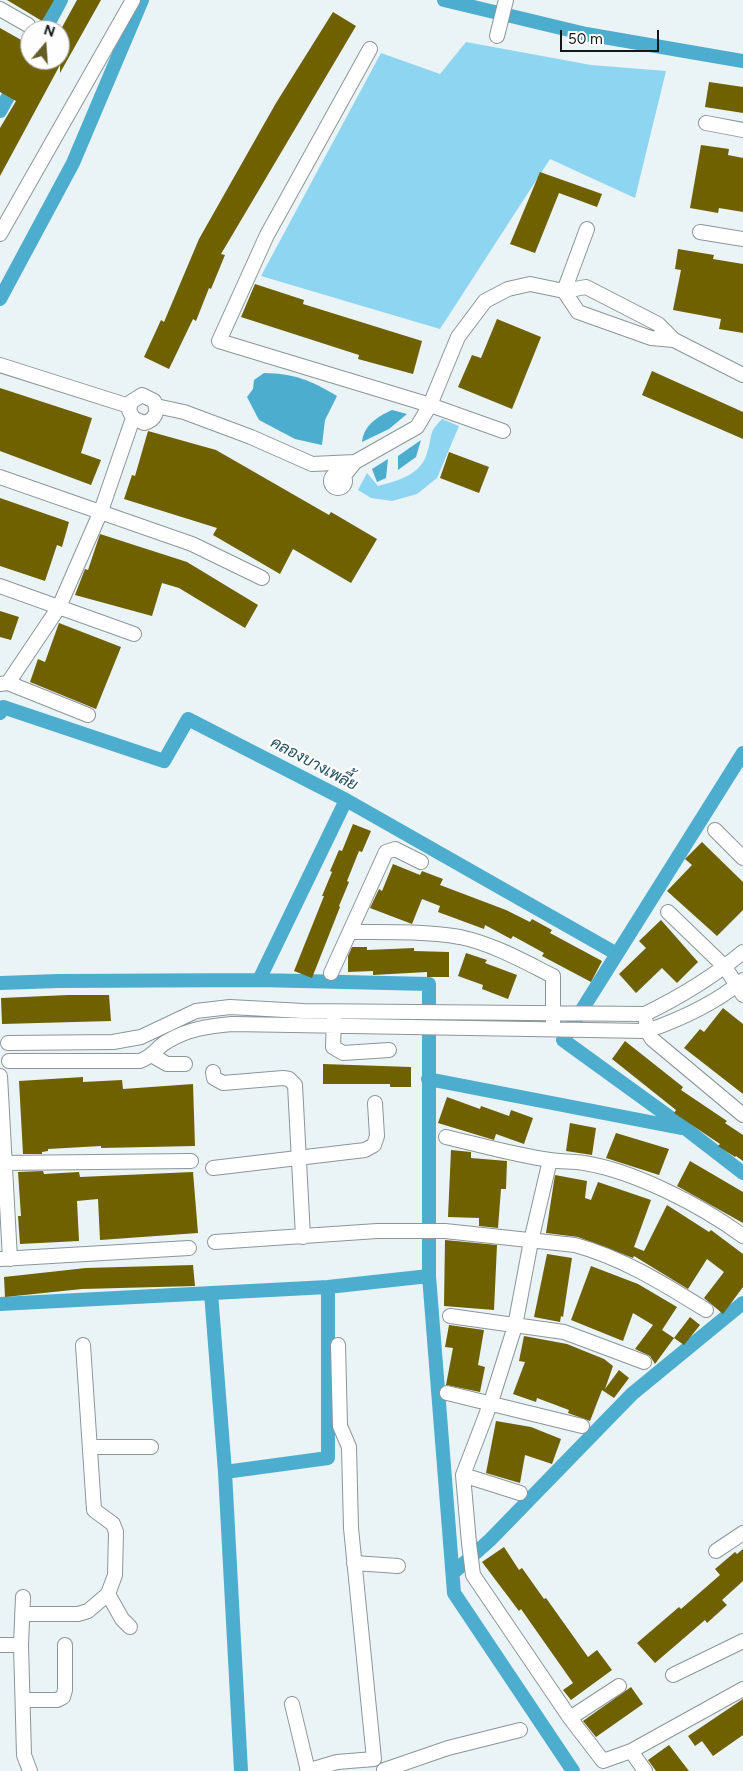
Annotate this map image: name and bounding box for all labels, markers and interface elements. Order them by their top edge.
north arrow [20,20,70,70]
scale bar [563,20,662,52]
text: N [42,21,57,41]
text: 50 m [568,30,603,48]
water label: คลองบางเพลี้ย [267,733,361,795]

